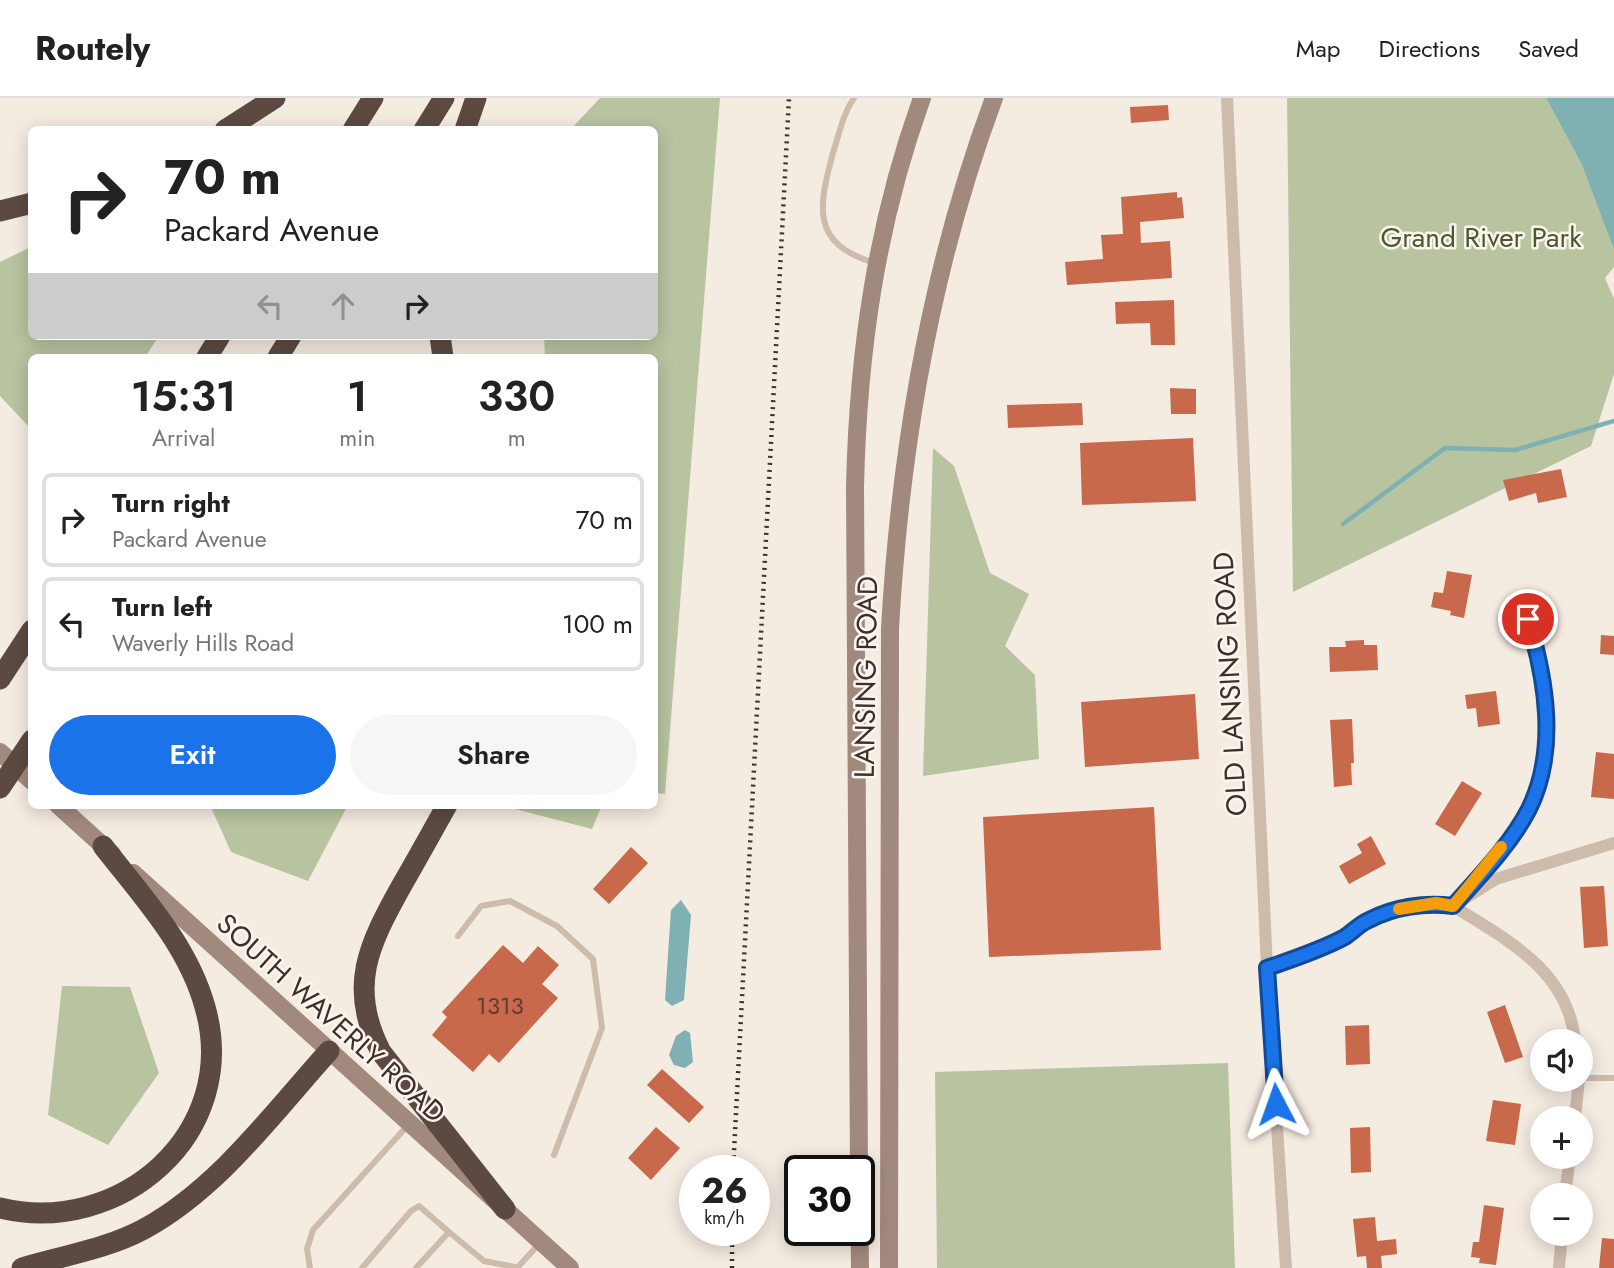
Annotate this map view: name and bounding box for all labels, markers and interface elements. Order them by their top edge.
text: Routely [35,25,150,72]
text: Map [1296,31,1341,66]
text: Directions [1379,31,1480,66]
text: Saved [1518,31,1579,66]
text: 70 m [164,142,281,212]
icon: right [49,154,140,245]
text: Packard Avenue [164,207,379,253]
park label: Grand River Park [1380,217,1582,258]
icon: left [251,287,289,325]
icon: ahead [324,287,362,325]
icon: right [397,287,435,325]
text: 15:31 [131,366,236,427]
text: 1 [347,366,368,427]
text: 330 [478,366,555,427]
text: Arrival [152,421,215,455]
text: min [339,421,375,455]
text: m [508,421,526,455]
text: Turn right [112,484,230,522]
icon: right [53,501,91,539]
text: 70 m [576,501,633,539]
text: Packard Avenue [112,522,267,556]
street label: OLD LANSING ROAD [1203,551,1257,817]
street label: LANSING ROAD [844,576,888,778]
text: Turn left [112,588,212,626]
pin [1498,589,1558,649]
icon: arrive [1509,600,1547,638]
icon: left [53,605,91,643]
text: 100 m [562,605,633,643]
text: Waverly Hills Road [112,626,294,660]
button: Exit [49,715,336,795]
button: Share [350,715,637,795]
street label: SOUTH WAVERLY ROAD [207,904,455,1132]
house number: 1313 [476,988,524,1023]
map controls [1530,1029,1593,1246]
button: sound [1530,1029,1593,1092]
position arrow [1239,1067,1313,1141]
button: + [1530,1106,1593,1169]
speed limit sign: 30 [784,1155,875,1246]
text: 26 [701,1166,748,1216]
button: − [1530,1183,1593,1246]
text: km/h [704,1205,745,1231]

